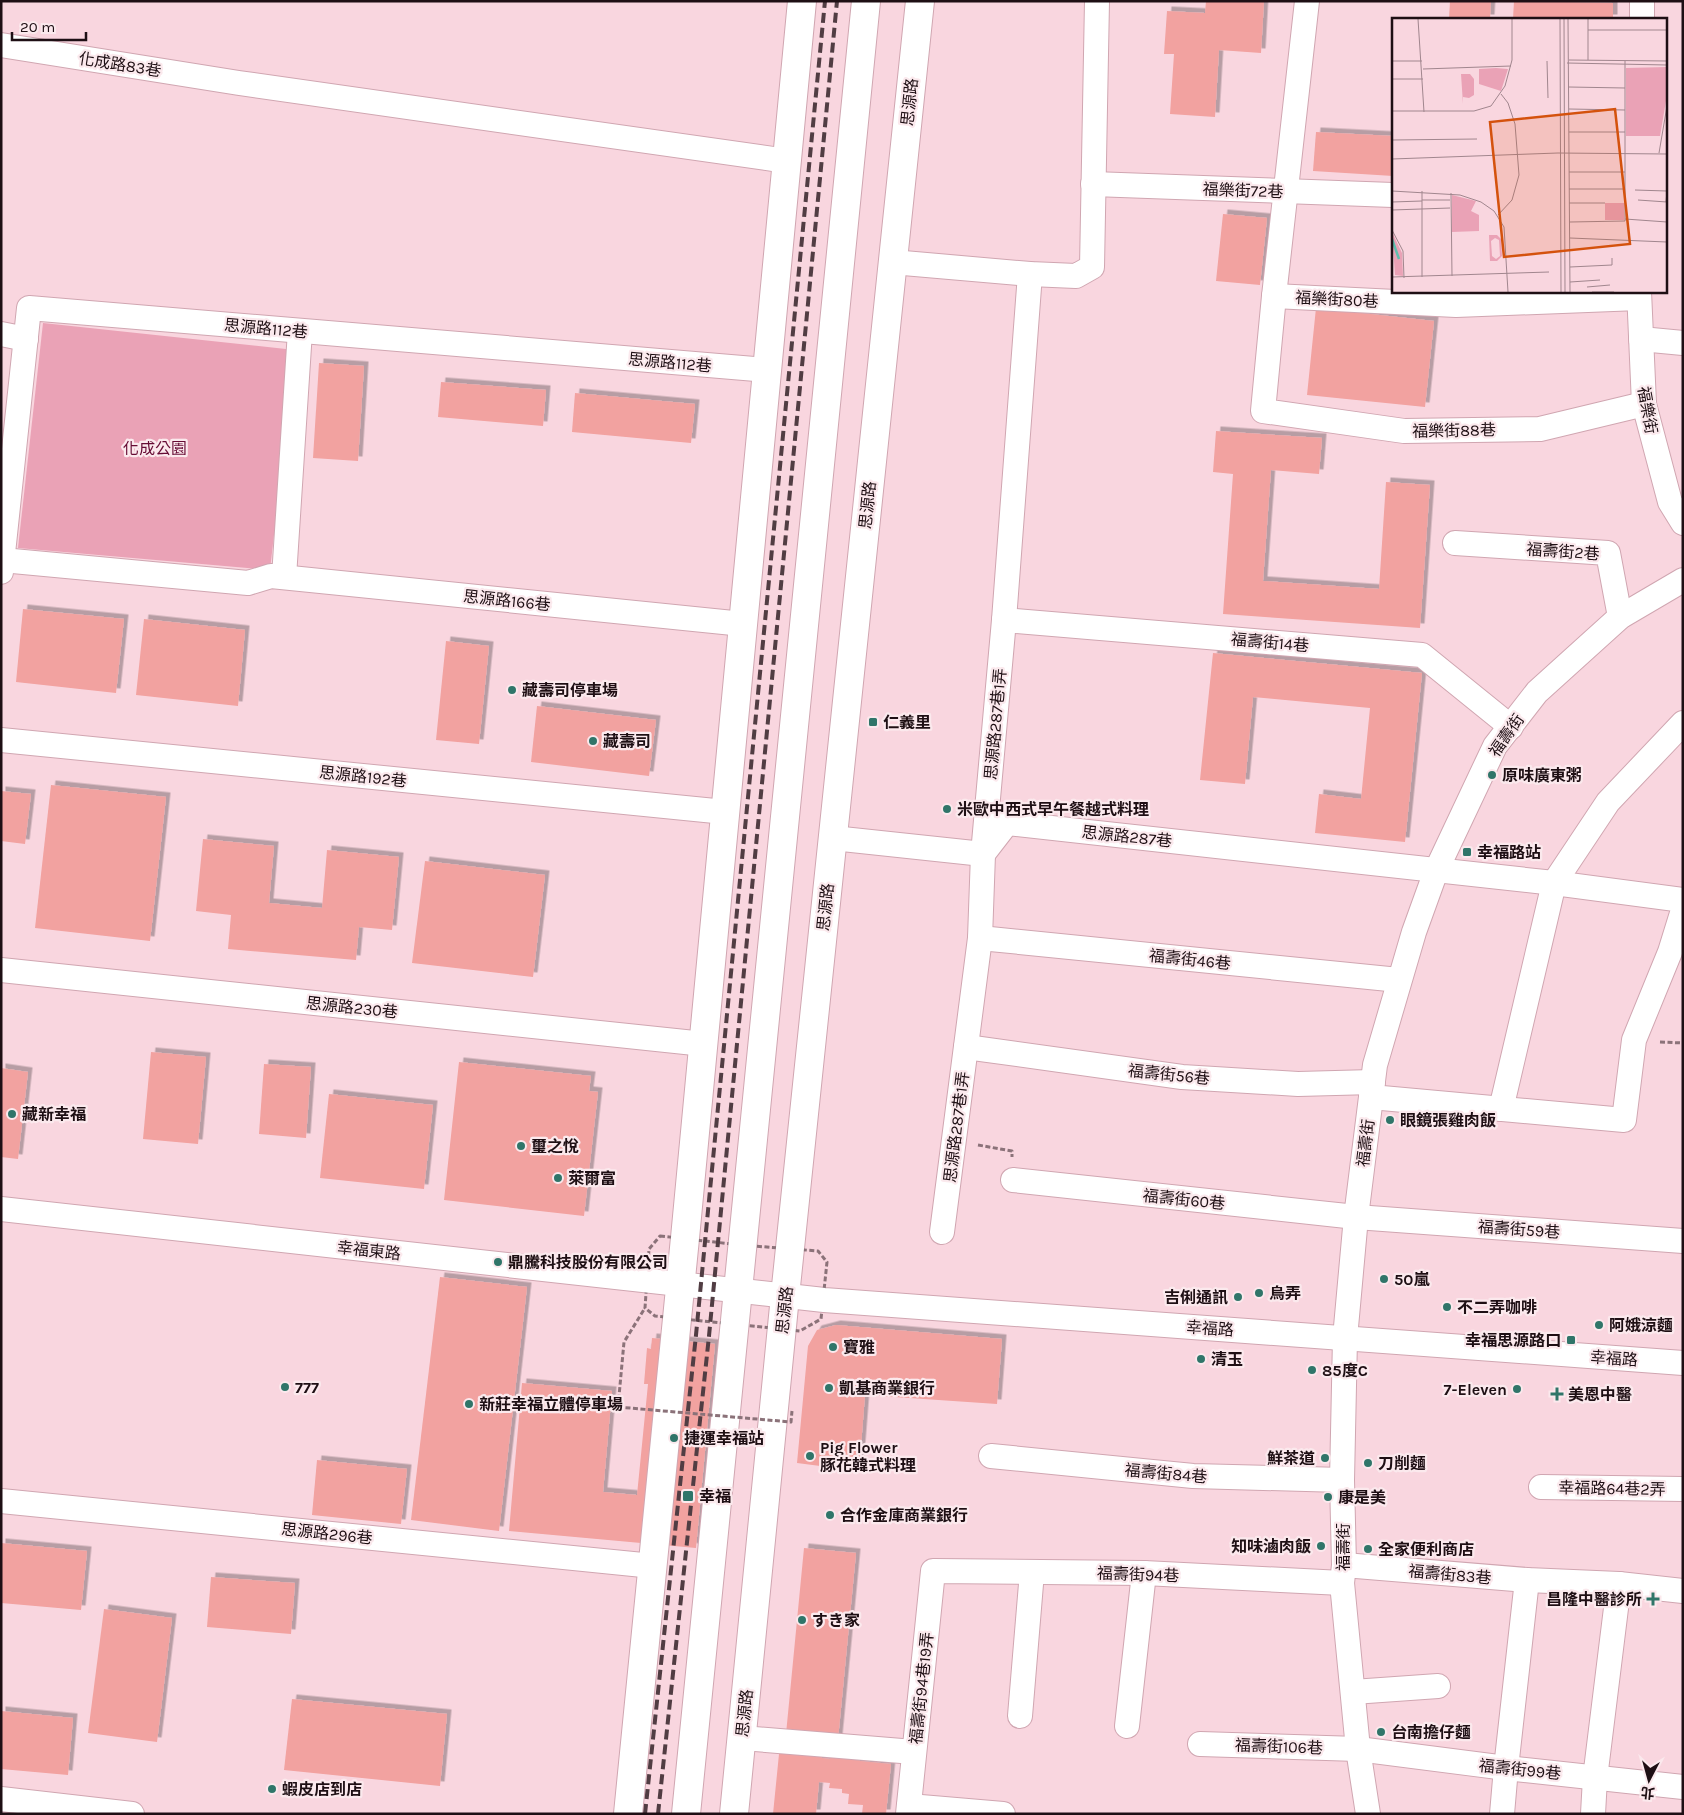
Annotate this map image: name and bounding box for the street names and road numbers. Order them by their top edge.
street label: 化成路83巷 [77,49,163,80]
street label: 思源路 [898,77,921,127]
street label: 福樂街72巷 [1202,180,1284,201]
street label: 福樂街80巷 [1295,288,1379,311]
street label: 思源路112巷 [223,315,309,342]
street label: 思源路112巷 [627,349,713,376]
street label: 福樂街 [1634,385,1661,435]
street label: 福樂街88巷 [1412,420,1496,441]
street label: 思源路 [856,480,879,530]
street label: 福壽街2巷 [1526,539,1600,564]
street label: 思源路166巷 [462,586,552,615]
street label: 福壽街14巷 [1230,630,1310,655]
street label: 思源路287巷1弄 [981,667,1010,781]
street label: 福壽街 [1485,710,1528,760]
street label: 思源路192巷 [318,762,408,791]
street label: 思源路287巷 [1081,822,1173,851]
street label: 思源路 [814,882,837,932]
street label: 福壽街46巷 [1148,946,1232,973]
street label: 思源路230巷 [305,993,399,1022]
street label: 福壽街56巷 [1127,1061,1211,1088]
street label: 思源路287巷1弄 [940,1070,973,1184]
street label: 福壽街 [1353,1118,1378,1168]
street label: 福壽街60巷 [1142,1186,1226,1213]
street label: 福壽街59巷 [1477,1217,1561,1242]
street label: 幸福東路 [336,1238,402,1263]
street label: 思源路 [773,1285,796,1335]
street label: 幸福路 [1185,1317,1235,1340]
street label: 幸福路 [1589,1347,1639,1370]
street label: 福壽街84巷 [1124,1460,1208,1487]
street label: 幸福路64巷2弄 [1558,1478,1666,1499]
street label: 思源路296巷 [280,1519,374,1548]
street label: 福壽街 [1334,1523,1353,1571]
street label: 福壽街83巷 [1408,1561,1492,1588]
street label: 福壽街94巷 [1097,1564,1179,1585]
street label: 福壽街94巷19弄 [906,1631,937,1745]
street label: 思源路 [733,1688,756,1738]
street label: 福壽街106巷 [1235,1735,1323,1758]
street label: 福壽街99巷 [1478,1756,1562,1783]

